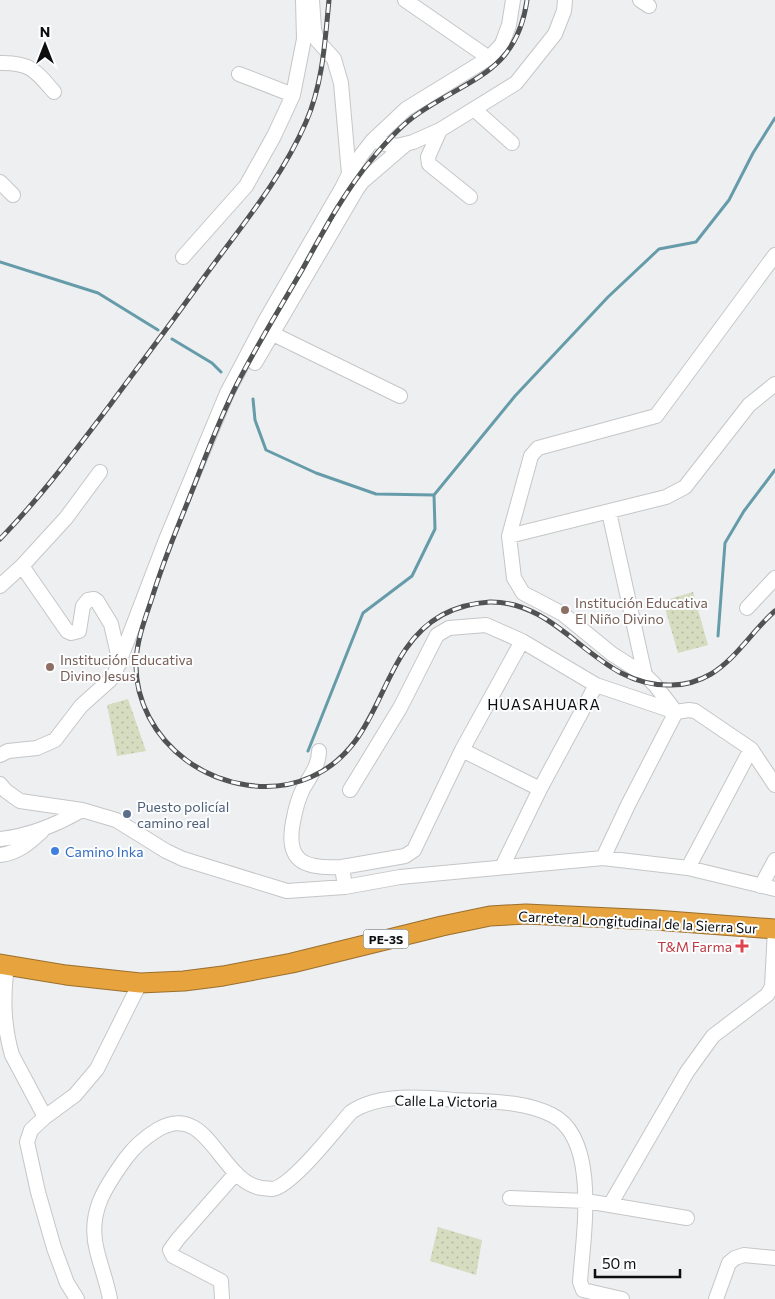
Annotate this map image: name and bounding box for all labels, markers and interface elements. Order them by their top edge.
north arrow [20,20,70,70]
text: N [40,23,50,40]
place label: Institución Educativa El Niño Divino [575,594,708,627]
marker: Institución Educativa El Niño Divino [559,604,571,616]
place label: Institución Educativa Divino Jesus [60,651,193,684]
marker: Institución Educativa Divino Jesus [44,661,56,673]
district label: HUASAHUARA [487,695,601,713]
place label: Puesto policíal camino real [137,798,229,831]
marker: Puesto policíal camino real [121,808,133,820]
place label: Camino Inka [65,843,144,860]
marker: Camino Inka [49,845,61,857]
street label: Carretera Longitudinal de la Sierra Sur [518,907,758,937]
road number: PE-3S [364,930,408,949]
place label: T&M Farma [657,938,732,955]
marker: T&M Farma [736,940,748,952]
street label: Calle La Victoria [394,1092,498,1110]
scale bar [595,1246,680,1278]
text: 50 m [602,1254,636,1272]

